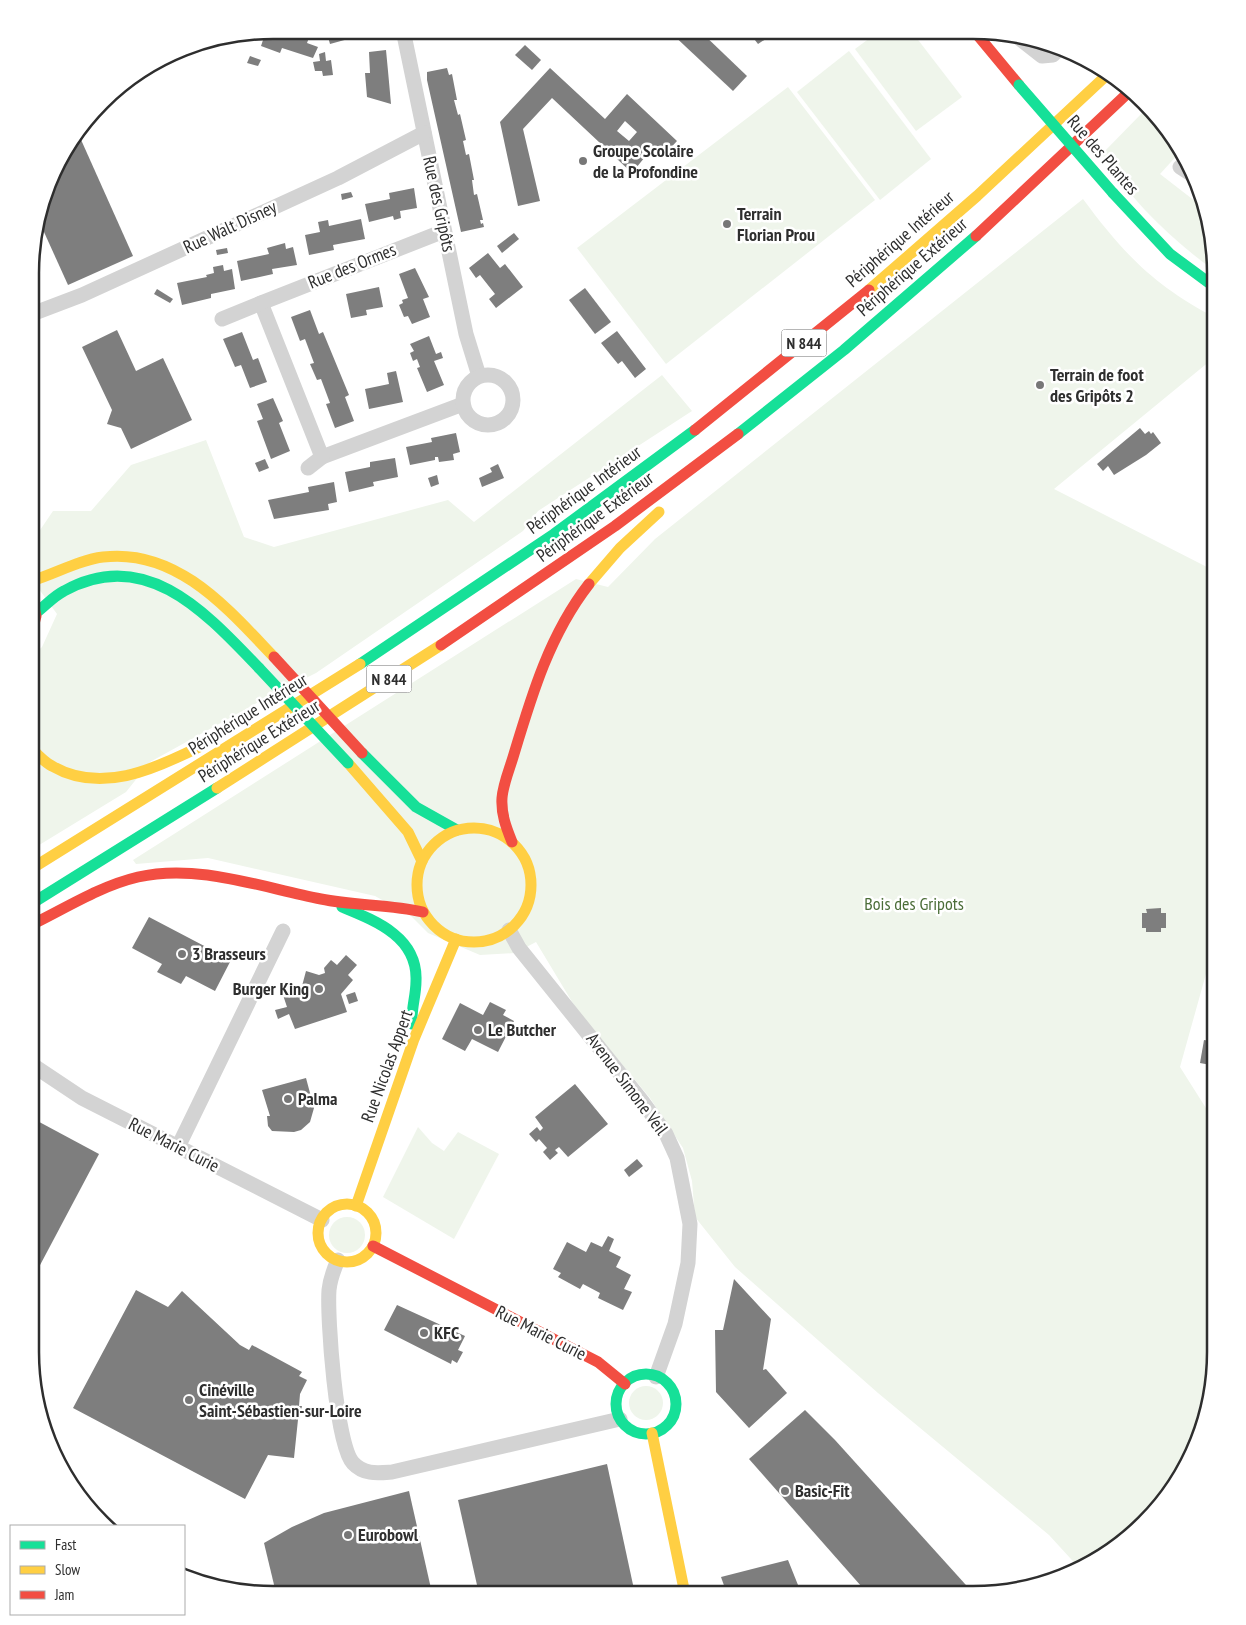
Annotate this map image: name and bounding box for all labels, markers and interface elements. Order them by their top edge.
street label: Rue des Plantes [1062,110,1144,199]
place label: Groupe Scolaire de la Profondine [593,139,698,183]
street label: Rue des Gripôts [418,154,461,254]
marker: Groupe Scolaire de la Profondine [577,155,589,167]
street label: Périphérique Intérieur [841,185,959,292]
street label: Rue Walt Disney [179,195,280,258]
place label: Terrain Florian Prou [737,202,815,246]
street label: Périphérique Extérieur [852,212,972,321]
marker: Terrain Florian Prou [721,218,733,230]
street label: Rue des Ormes [304,237,399,294]
road number: N 844 [782,329,826,356]
place label: Terrain de foot des Gripôts 2 [1050,363,1144,407]
marker: Terrain de foot des Gripôts 2 [1034,379,1046,391]
street label: Périphérique Intérieur [522,440,646,539]
street label: Périphérique Extérieur [532,466,658,567]
road number: N 844 [366,666,412,692]
street label: Périphérique Intérieur [184,668,312,759]
street label: Périphérique Extérieur [194,694,324,787]
park label: Bois des Gripots [864,892,964,915]
place label: 3 Brasseurs [192,942,266,965]
marker: 3 Brasseurs [176,948,188,960]
place label: Burger King [233,977,309,1000]
marker: Burger King [313,983,325,995]
street label: Rue Nicolas Appert [356,1006,418,1125]
place label: Le Butcher [488,1018,557,1041]
marker: Le Butcher [472,1024,484,1036]
street label: Avenue Simone Veil [581,1028,674,1140]
place label: Palma [298,1087,337,1110]
marker: Palma [282,1093,294,1105]
street label: Rue Marie Curie [125,1112,223,1177]
street label: Rue Marie Curie [492,1300,590,1365]
place label: KFC [434,1321,459,1344]
marker: KFC [418,1327,430,1339]
place label: Cinéville Saint-Sébastien-sur-Loire [199,1378,362,1422]
marker: Cinéville Saint-Sébastien-sur-Loire [183,1394,195,1406]
place label: Basic-Fit [795,1479,850,1502]
marker: Basic-Fit [779,1485,791,1497]
place label: Eurobowl [358,1523,419,1546]
legend [10,1525,185,1615]
marker: Eurobowl [342,1529,354,1541]
text: Fast [55,1535,76,1554]
text: Slow [55,1560,80,1579]
text: Jam [54,1585,74,1604]

